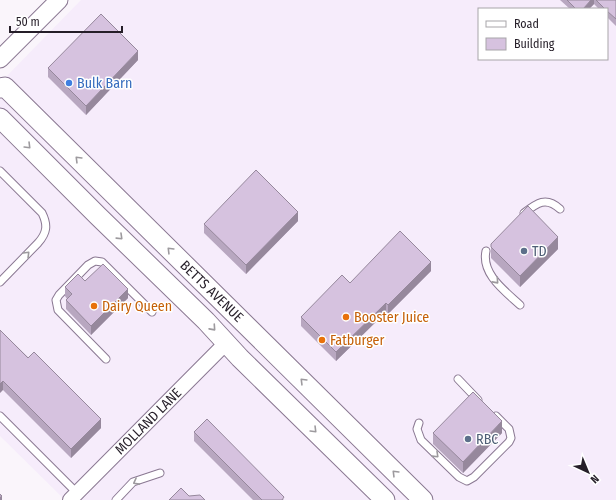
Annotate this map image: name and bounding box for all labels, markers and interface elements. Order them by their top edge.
scale bar [10,8,122,34]
legend [478,8,608,60]
text: 50 m [16,15,40,29]
text: Road [514,17,539,31]
text: Building [514,37,555,51]
place label: Bulk Barn [77,75,132,92]
marker: Bulk Barn [64,78,74,88]
one-way arrow [23,141,31,149]
one-way arrow [75,156,83,164]
one-way arrow [115,232,123,240]
place label: TD [532,243,547,260]
marker: TD [519,246,529,256]
one-way arrow [167,247,175,255]
one-way arrow [23,251,30,259]
street label: BETTS AVENUE [177,257,247,326]
one-way arrow [491,276,499,284]
place label: Dairy Queen [102,298,172,315]
marker: Dairy Queen [89,301,99,311]
place label: Booster Juice [354,309,429,326]
marker: Booster Juice [341,312,351,322]
one-way arrow [208,323,216,331]
place label: Fatburger [330,332,384,349]
marker: Fatburger [317,335,327,345]
one-way arrow [300,378,308,386]
street label: MOLLAND LANE [112,384,185,458]
one-way arrow [309,425,317,433]
place label: RBC [476,431,498,448]
marker: RBC [463,434,473,444]
one-way arrow [431,450,439,458]
north arrow [568,452,608,492]
one-way arrow [392,470,400,477]
text: N [588,472,601,486]
one-way arrow [133,478,140,485]

